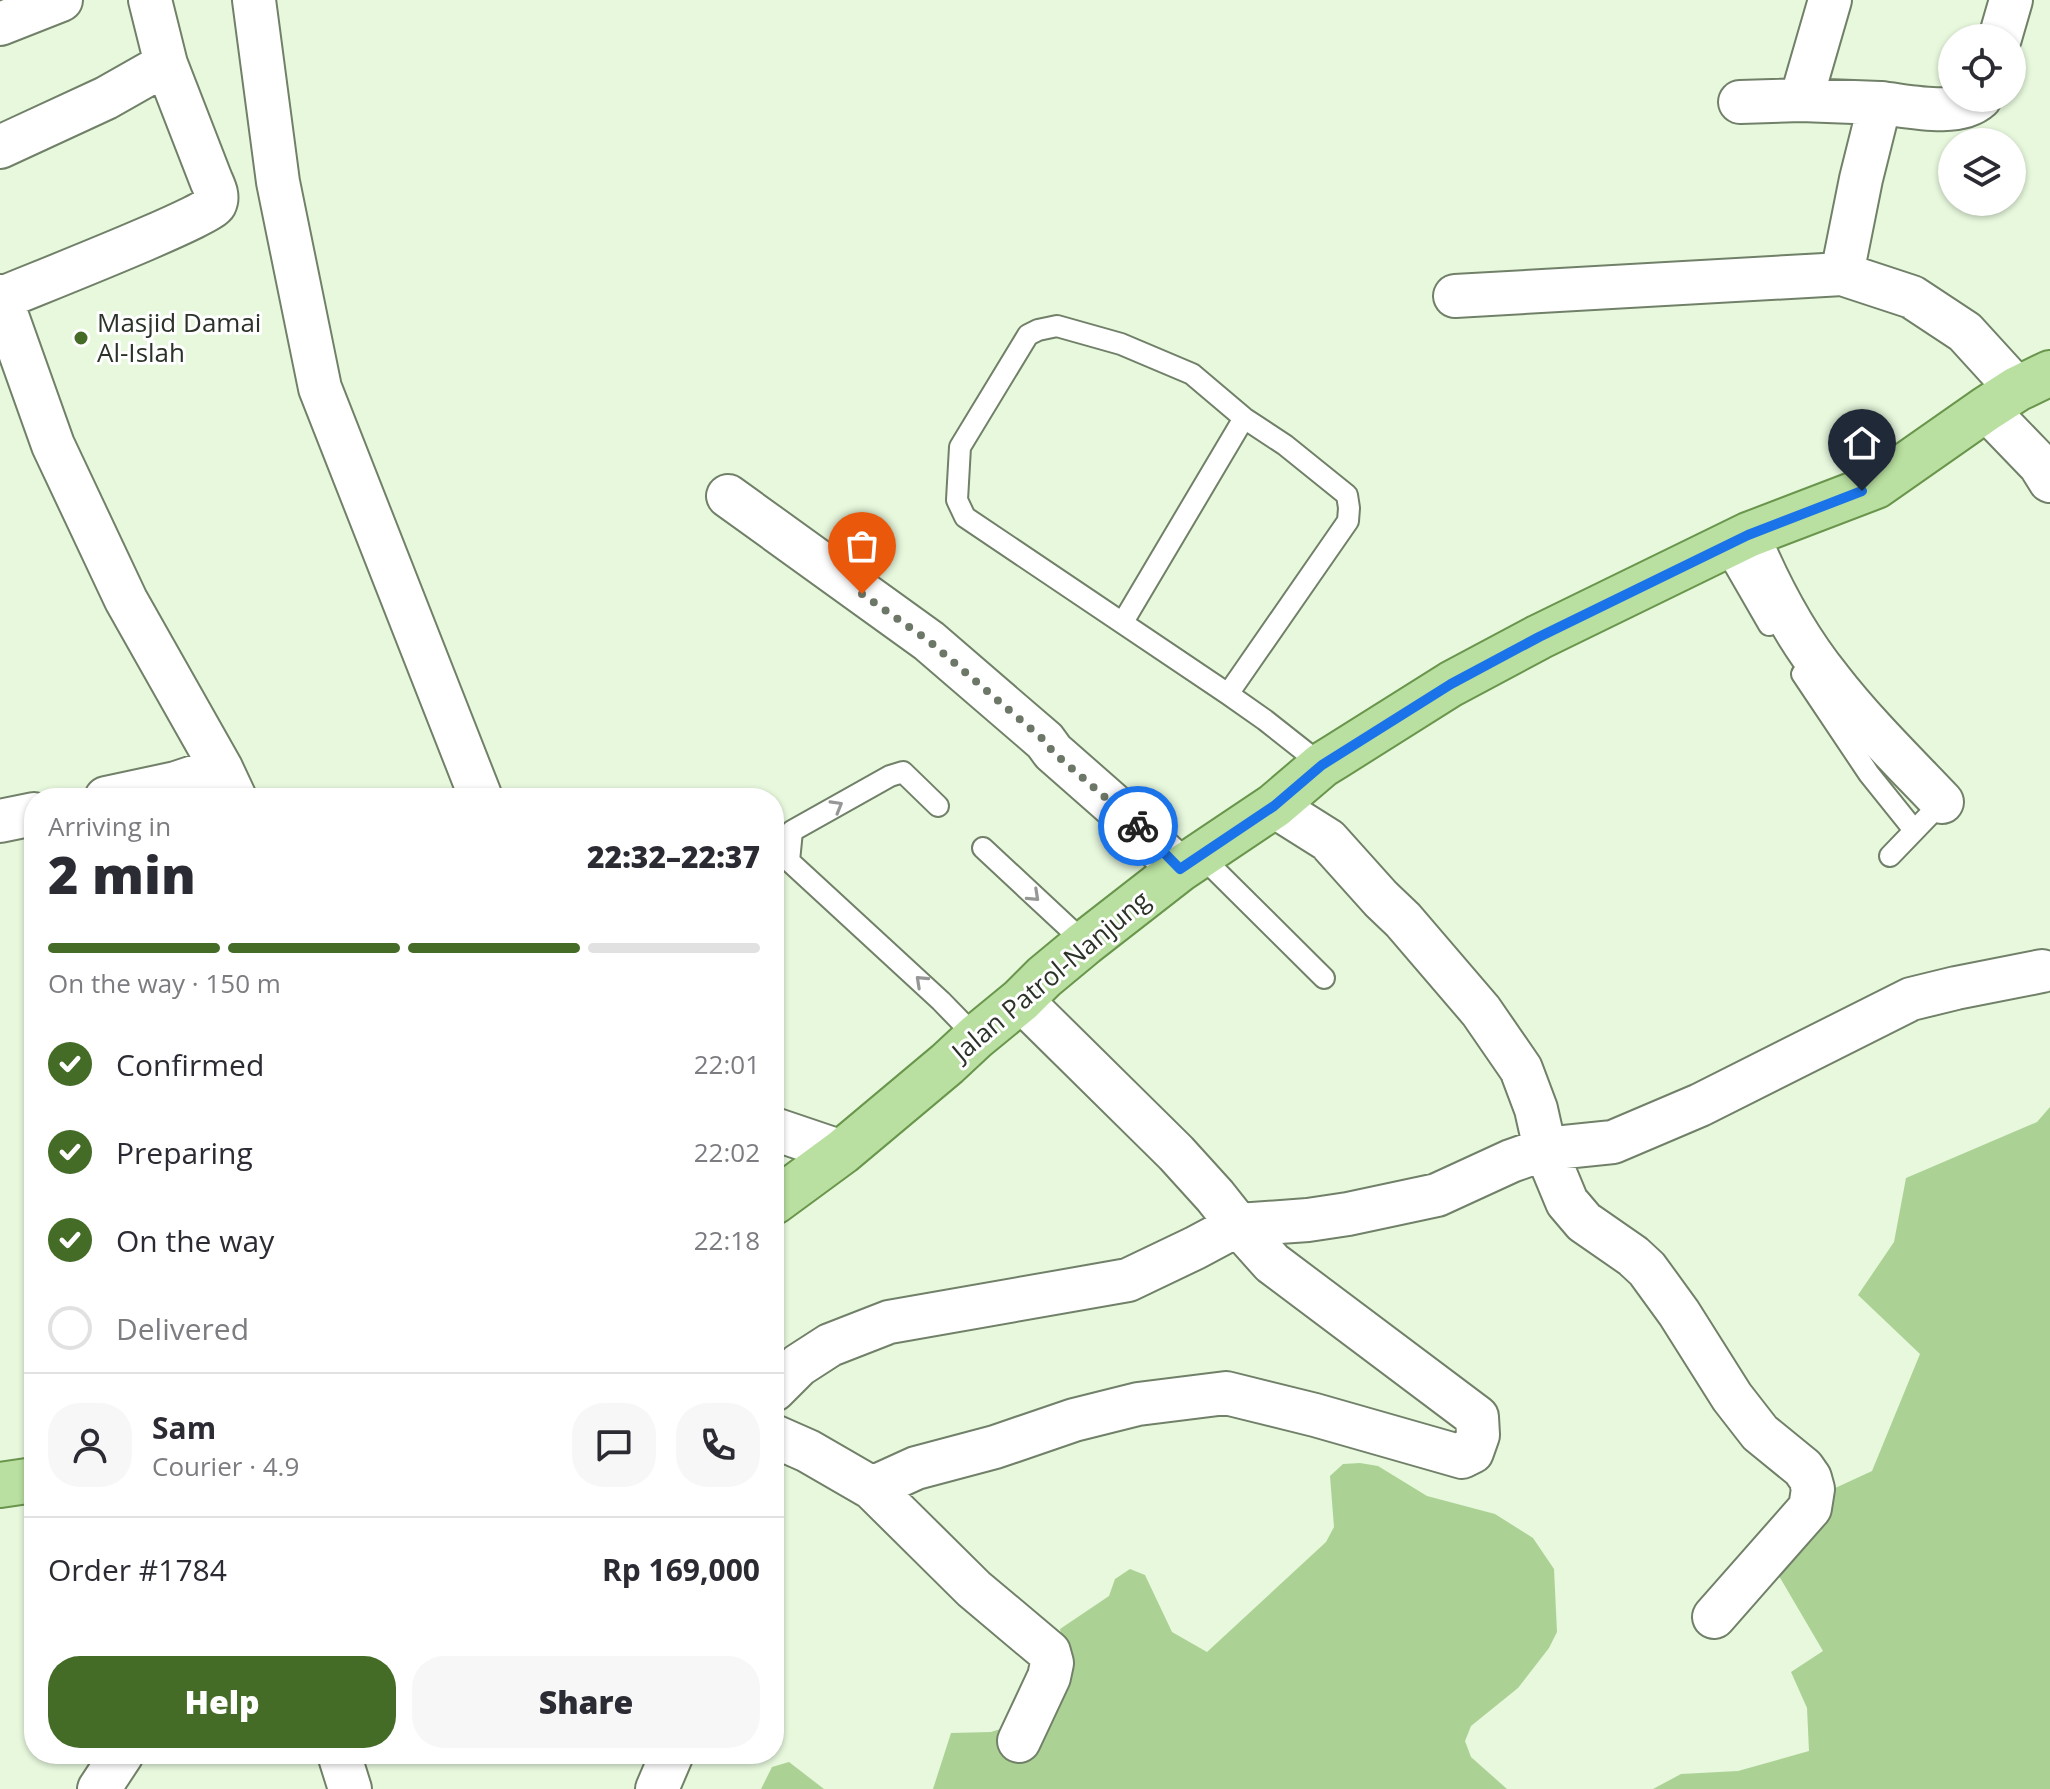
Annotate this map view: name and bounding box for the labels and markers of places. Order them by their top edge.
place label: Masjid Damai Al-Islah [97,304,261,370]
marker: Masjid Damai Al-Islah [72,329,90,347]
pin [1828,409,1896,491]
pin [828,512,896,594]

